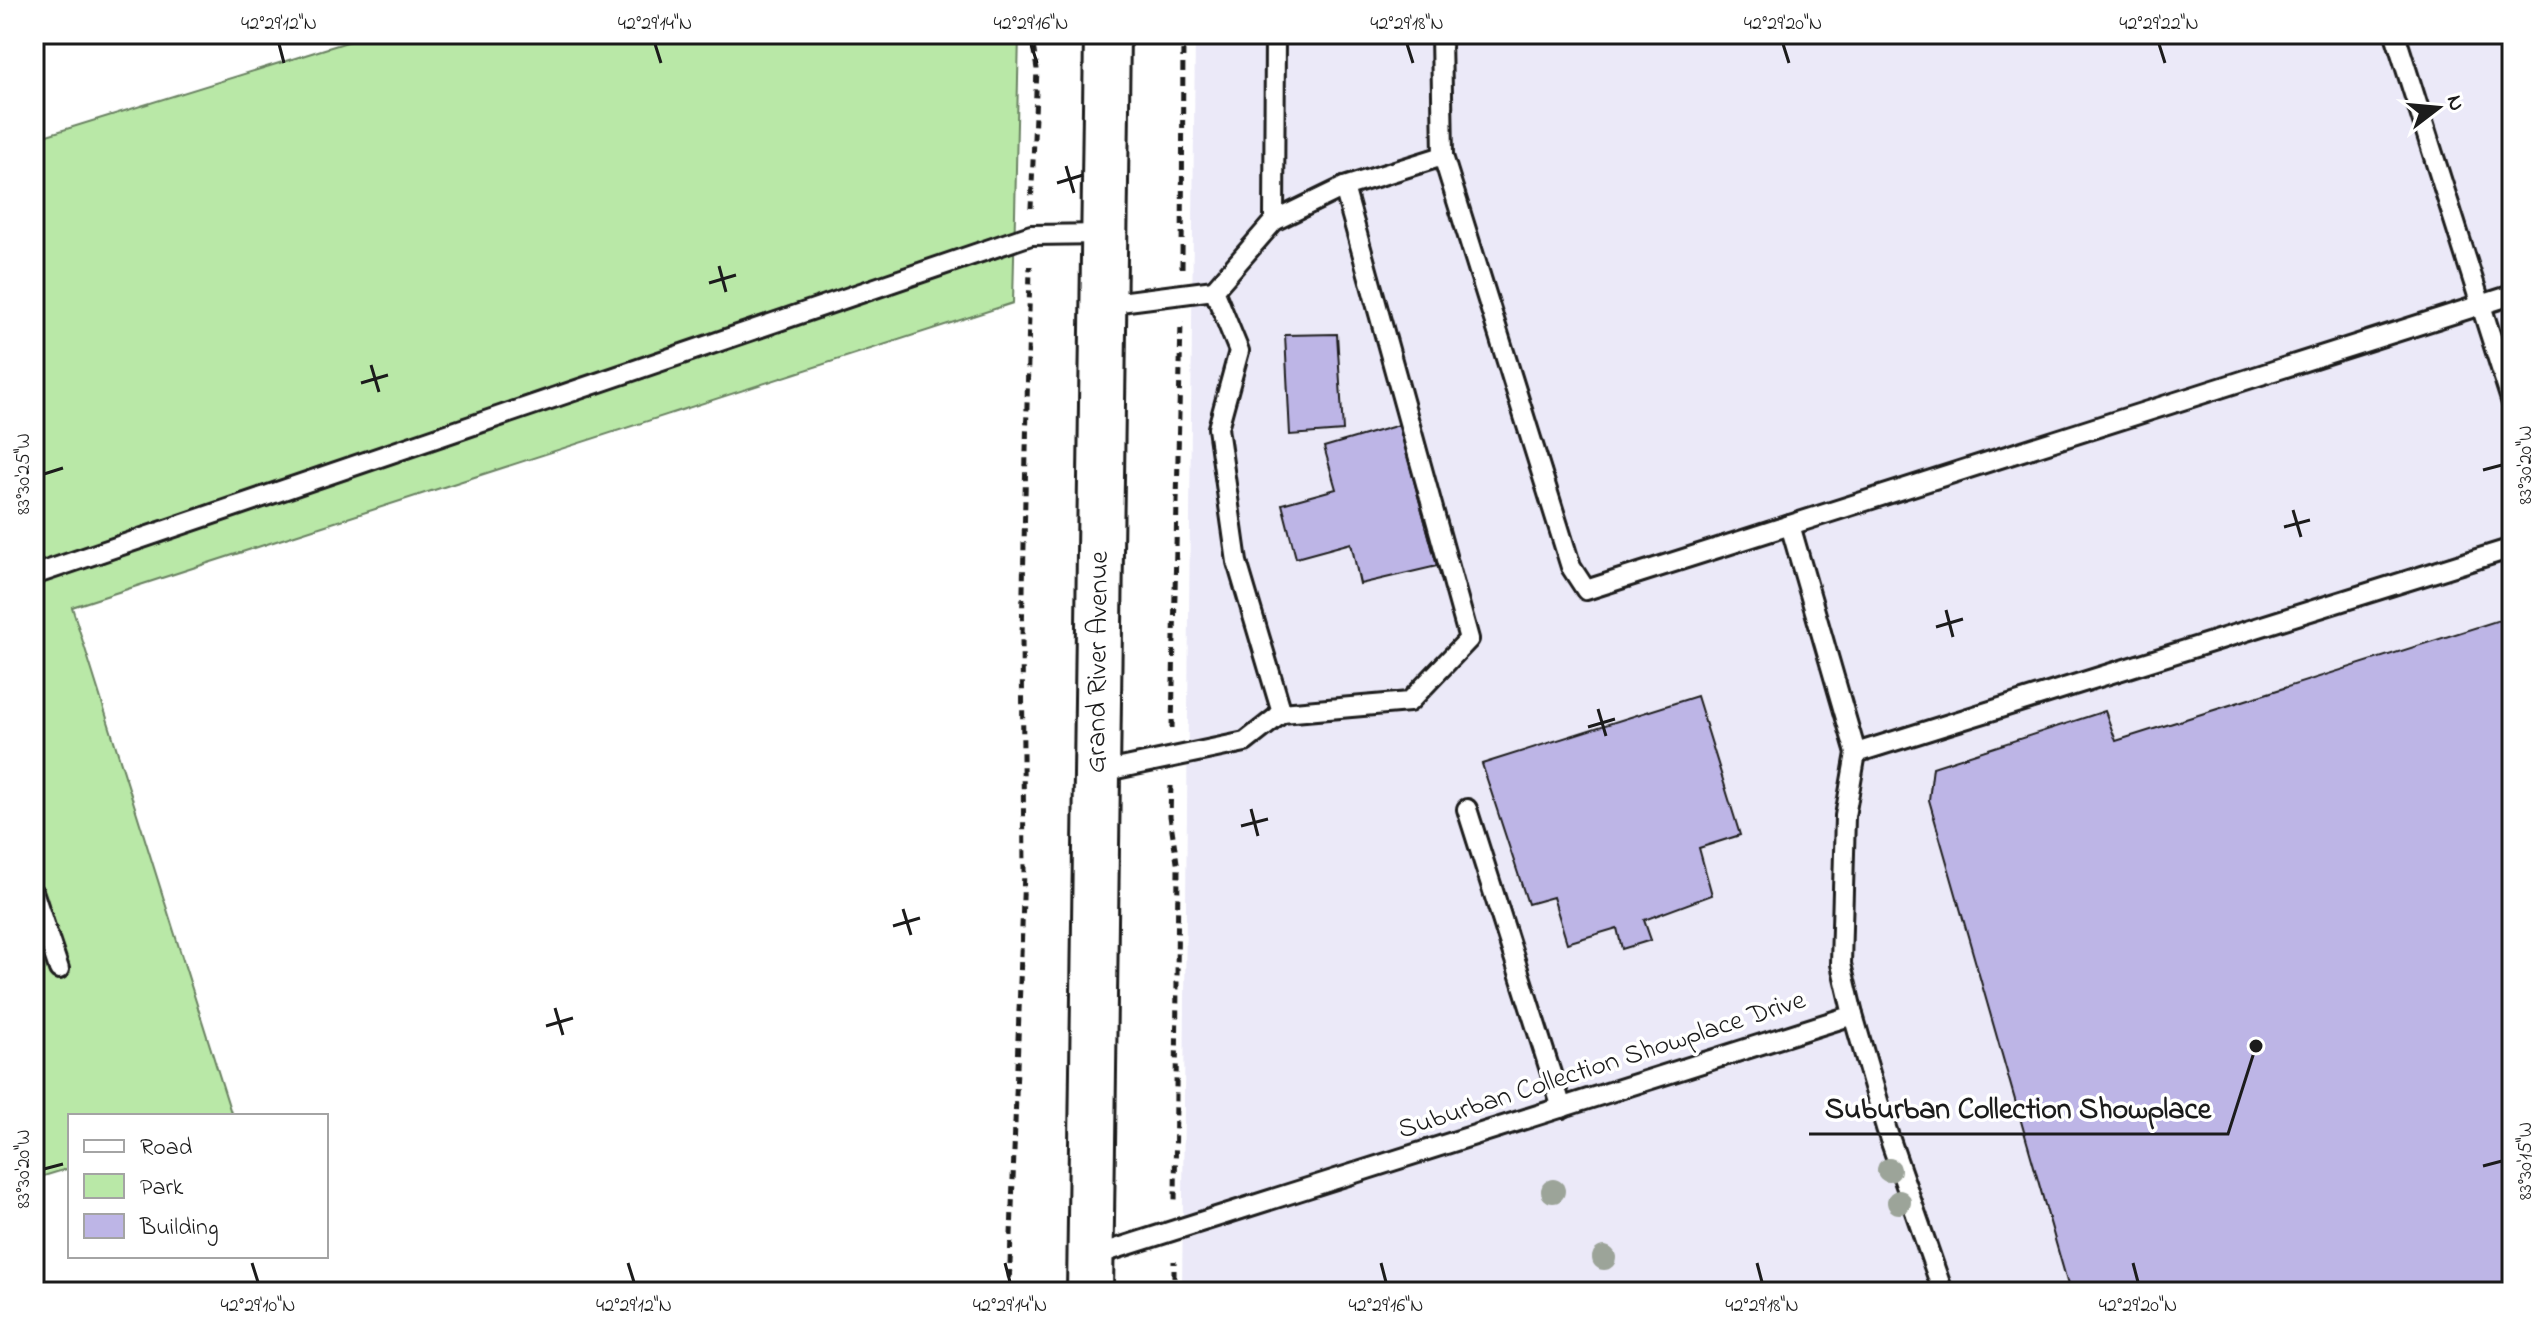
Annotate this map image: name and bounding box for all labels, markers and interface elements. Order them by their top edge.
text: 42°29'12"N [241,10,317,39]
text: 42°29'14"N [618,10,692,39]
text: 42°29'16"N [994,10,1068,39]
text: 42°29'18"N [1370,10,1444,39]
text: 42°29'20"N [1744,10,1822,39]
text: 42°29'22"N [2119,10,2199,39]
north arrow [2398,68,2478,148]
text: N [2437,92,2472,115]
text: 83°30'20"W [2512,426,2541,504]
text: 83°30'25"W [10,433,39,515]
street label: Grand River Avenue [1077,550,1121,773]
street label: Suburban Collection Showplace Drive [1393,981,1811,1151]
callout: Suburban Collection Showplace [1809,1080,2228,1134]
text: Suburban Collection Showplace [1825,1089,2213,1133]
legend [68,1114,328,1258]
text: 83°30'15"W [2512,1122,2541,1200]
text: 83°30'20"W [10,1130,39,1208]
text: Road [140,1131,193,1166]
text: Park [140,1171,184,1206]
text: Building [139,1211,219,1246]
text: 42°29'10"N [221,1292,295,1321]
text: 42°29'12"N [596,1292,672,1321]
text: 42°29'14"N [973,1292,1047,1321]
text: 42°29'16"N [1349,1292,1423,1321]
text: 42°29'18"N [1725,1292,1799,1321]
text: 42°29'20"N [2099,1292,2177,1321]

